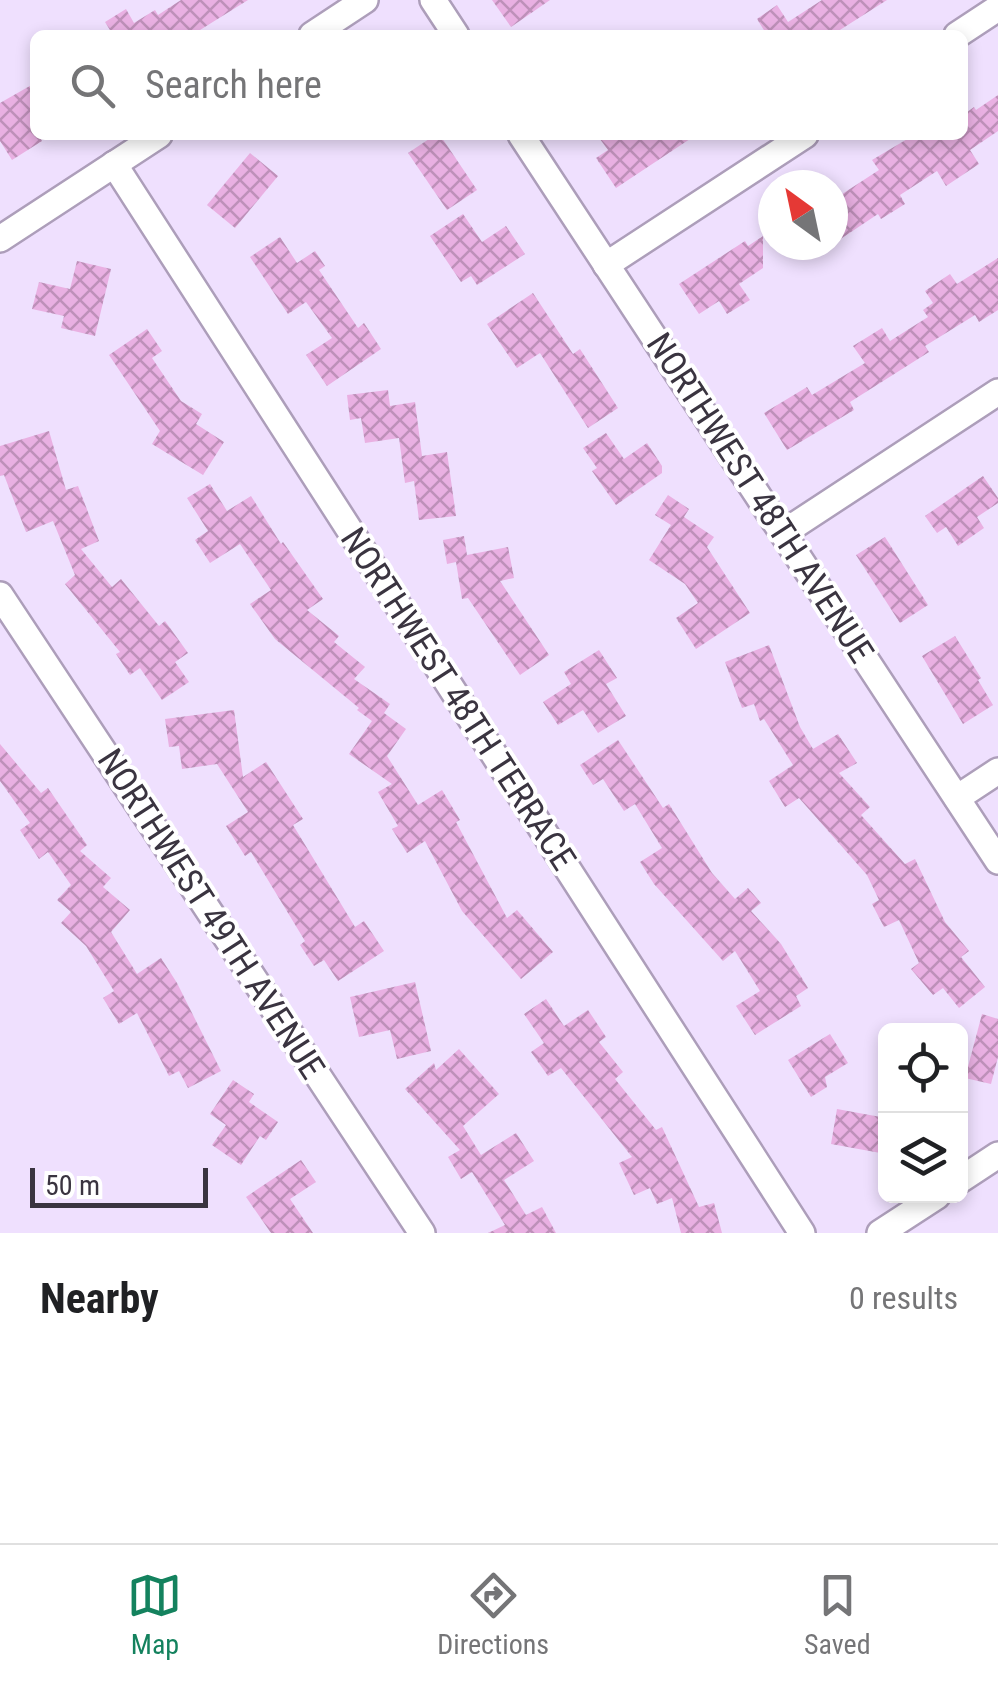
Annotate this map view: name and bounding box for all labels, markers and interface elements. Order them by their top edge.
search box [30,30,968,140]
icon: search [65,58,120,113]
text: Search here [145,63,322,107]
north arrow [758,170,848,260]
street label: NORTHWEST 48TH AVENUE [638,326,882,670]
street label: NORTHWEST 48TH TERRACE [332,520,584,878]
street label: NORTHWEST 49TH AVENUE [89,742,333,1086]
map controls [878,1023,968,1203]
button: locate [878,1023,968,1113]
button: layers [878,1113,968,1203]
scale bar [30,1163,208,1208]
text: 50 m [45,1169,100,1202]
text: Nearby [40,1274,159,1323]
text: 0 results [849,1279,958,1317]
tab: Map [127,1568,182,1661]
tab: Directions [437,1568,549,1661]
tab: Saved [804,1568,871,1661]

